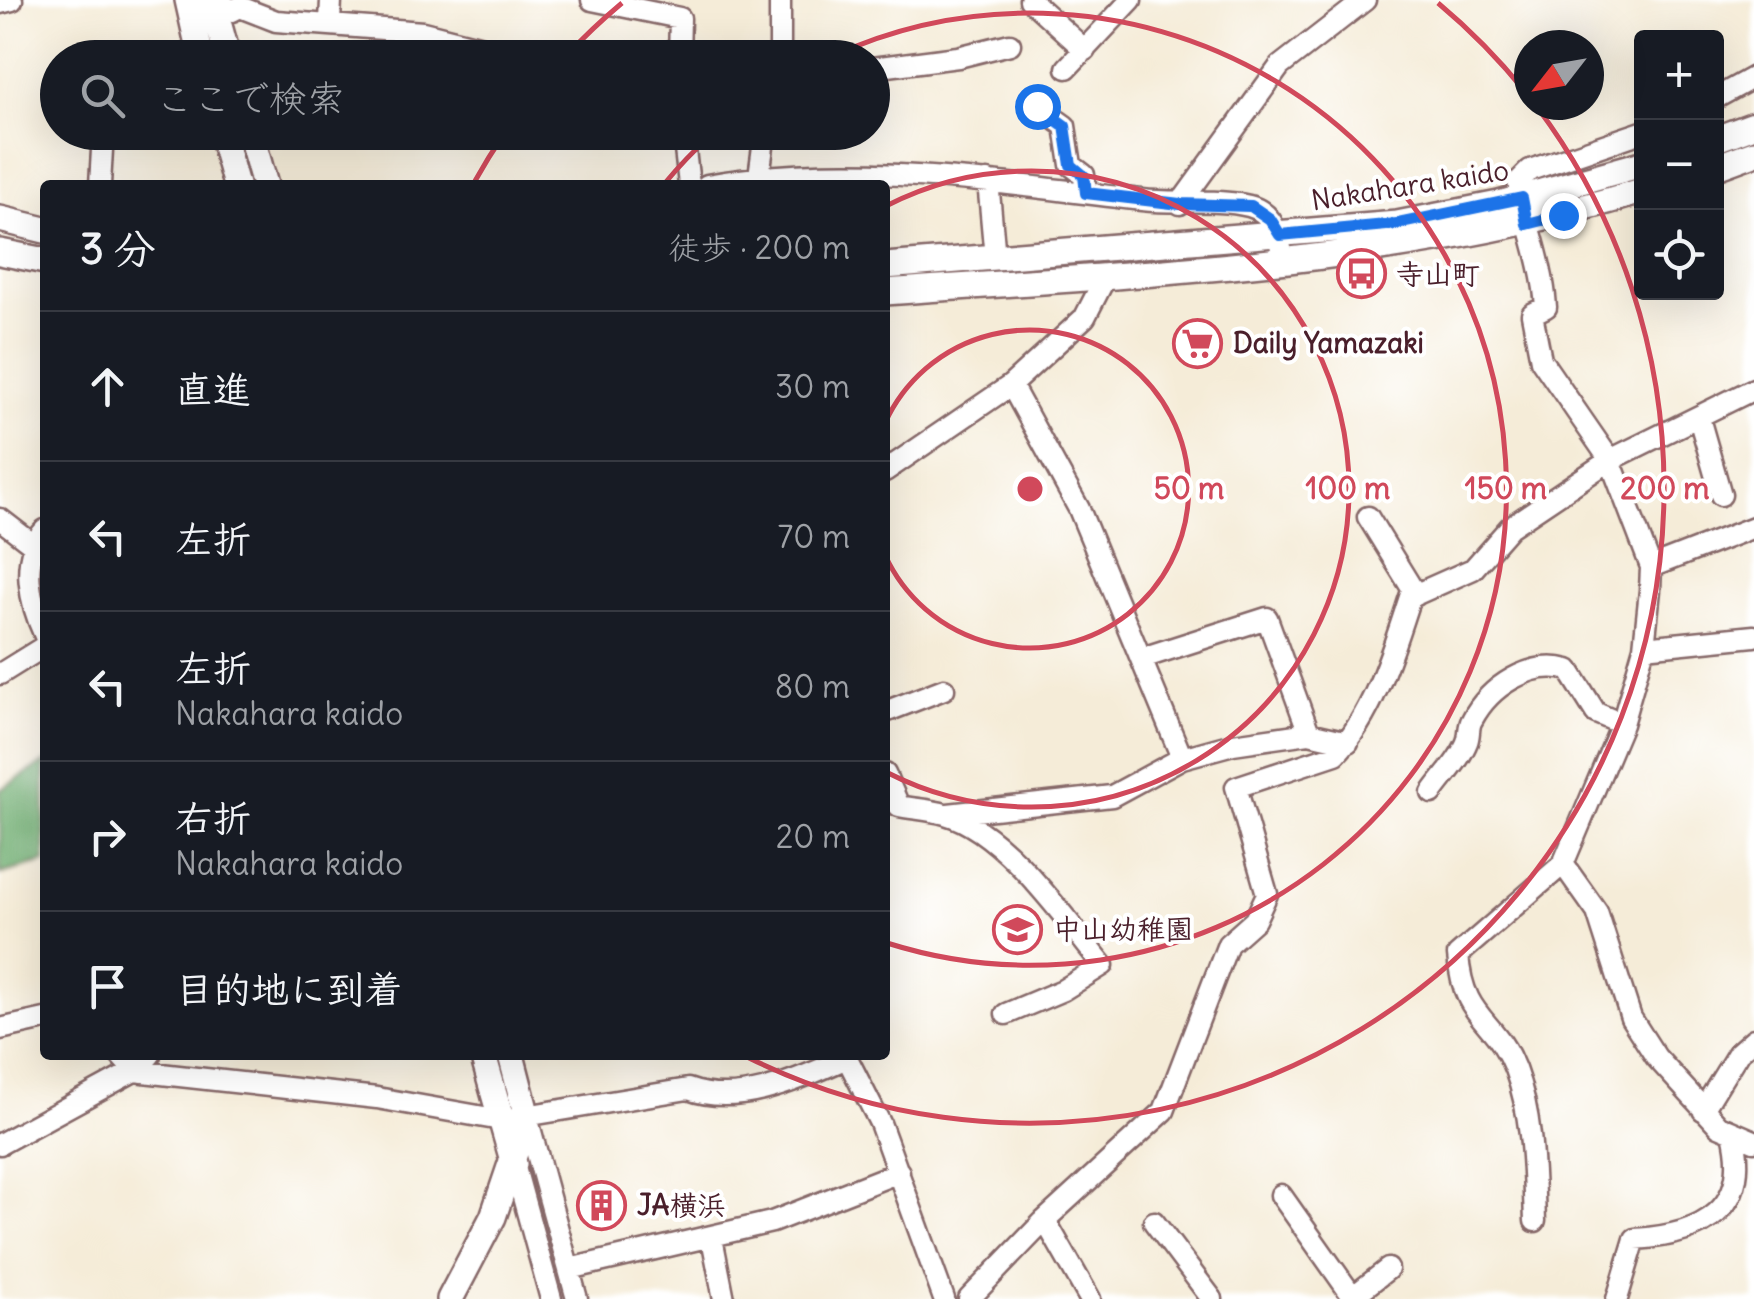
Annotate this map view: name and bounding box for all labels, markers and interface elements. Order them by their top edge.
north arrow [1514,30,1604,120]
map controls [1634,30,1724,300]
button: + [1634,30,1724,120]
search box [40,40,890,150]
icon: search [75,68,130,123]
text: ここで検索 [155,75,345,122]
route start [1015,84,1061,130]
button: − [1634,120,1724,210]
street label: Nakahara kaido [1309,152,1511,218]
route end [1541,193,1587,239]
button: locate [1634,210,1724,300]
text: 3 分 [80,223,156,275]
text: 徒歩 · 200 m [668,227,850,268]
bus stop icon: 寺山町 [1335,248,1387,300]
place label: 寺山町 [1396,256,1480,292]
supermarket icon: Daily Yamazaki [1172,317,1224,369]
place label: Daily Yamazaki [1233,325,1424,361]
icon: ahead [80,359,135,414]
text: 直進 [175,366,251,413]
text: 30 m [775,366,850,407]
text: 50 m [1154,469,1224,507]
text: 100 m [1306,469,1390,507]
text: 150 m [1465,469,1547,507]
text: 200 m [1620,469,1710,507]
centre of rings [1012,471,1048,507]
icon: left [80,509,135,564]
text: 左折 [175,516,251,563]
text: 70 m [778,516,850,557]
text: 左折 [175,645,251,692]
icon: left [80,659,135,714]
text: 80 m [775,666,850,707]
text: Nakahara kaido [175,693,403,734]
text: 右折 [175,795,251,842]
icon: right [80,809,135,864]
text: 20 m [776,816,850,857]
text: Nakahara kaido [175,843,403,884]
school or university icon: 中山幼稚園 [992,903,1044,955]
place label: 中山幼稚園 [1053,911,1193,947]
icon: arrive [80,959,135,1014]
text: 目的地に到着 [175,966,403,1013]
building icon: JA横浜 [576,1179,628,1231]
place label: JA横浜 [637,1187,725,1223]

